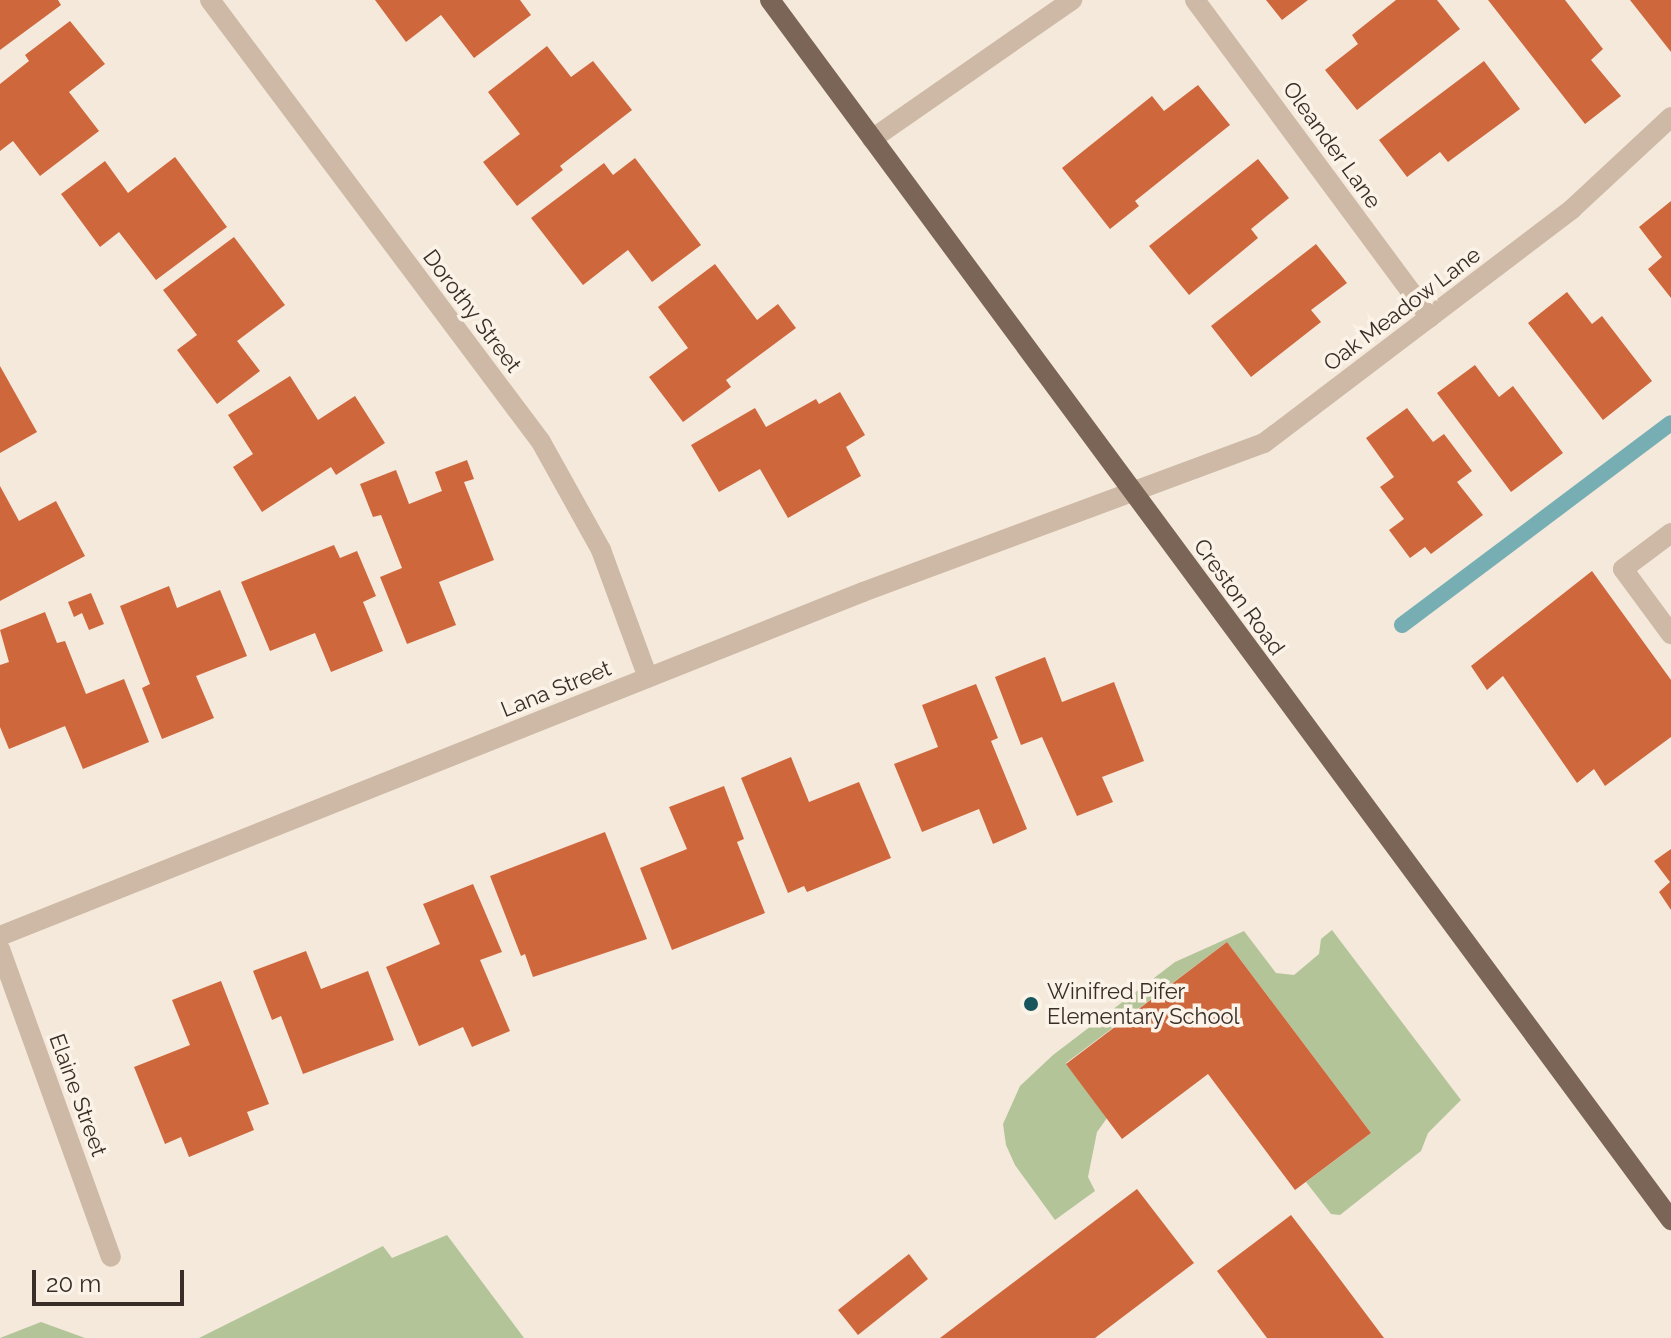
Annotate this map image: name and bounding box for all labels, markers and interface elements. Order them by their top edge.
street label: Oleander Lane [1277,76,1387,214]
street label: Oak Meadow Lane [1318,241,1486,377]
street label: Dorothy Street [417,244,527,378]
street label: Creston Road [1188,534,1290,660]
street label: Lana Street [497,655,615,723]
place label: Winifred Pifer Elementary School [1047,978,1240,1030]
marker: Winifred Pifer Elementary School [1022,995,1040,1013]
street label: Elaine Street [44,1030,112,1160]
scale bar [36,1254,188,1304]
text: 20 m [46,1269,101,1298]

